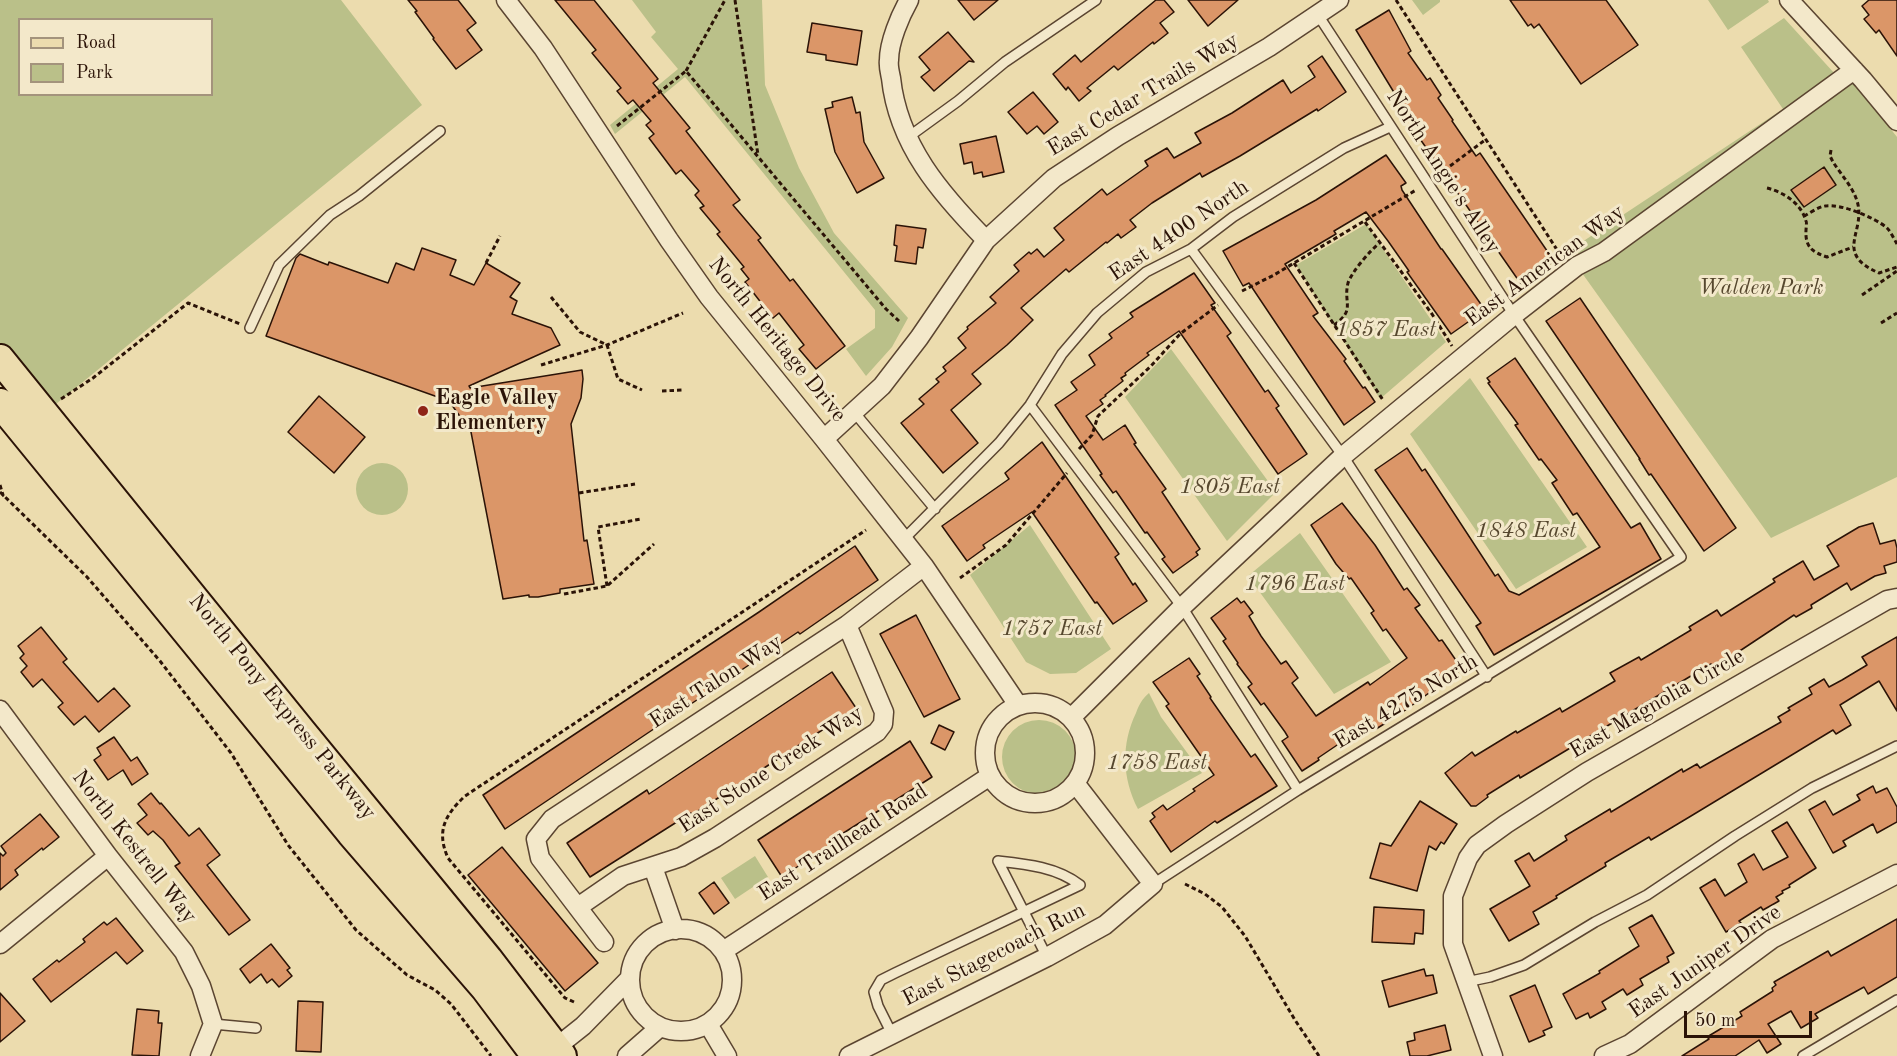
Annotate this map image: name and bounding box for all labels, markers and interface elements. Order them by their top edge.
legend [18,18,213,96]
street label: East Cedar Trails Way [1042,27,1244,163]
text: Road [76,34,116,52]
text: Park [76,64,113,82]
street label: North Angie's Alley [1380,85,1506,259]
street label: East 4400 North [1104,174,1254,288]
street label: East American Way [1460,199,1630,333]
street label: North Heritage Drive [702,252,852,428]
park label: Walden Park [1698,275,1824,301]
park label: 1857 East [1336,317,1436,343]
place label: Eagle Valley Elementery [435,385,558,436]
marker: Eagle Valley Elementery [416,404,430,418]
park label: 1805 East [1180,474,1280,500]
park label: 1848 East [1476,518,1576,544]
park label: 1796 East [1245,571,1345,597]
street label: North Pony Express Parkway [183,589,381,825]
park label: 1757 East [1002,616,1102,642]
street label: East Talon Way [644,629,788,735]
street label: East Magnolia Circle [1565,643,1749,765]
street label: East 4275 North [1329,649,1483,755]
street label: East Stone Creek Way [673,700,869,840]
park label: 1758 East [1107,750,1207,776]
street label: North Kestrell Way [66,765,202,929]
street label: East Trailhead Road [753,778,933,908]
street label: East Stagecoach Run [898,897,1090,1013]
street label: East Juniper Drive [1624,899,1786,1025]
scale bar [1687,999,1814,1037]
text: 50 m [1695,1012,1735,1030]

